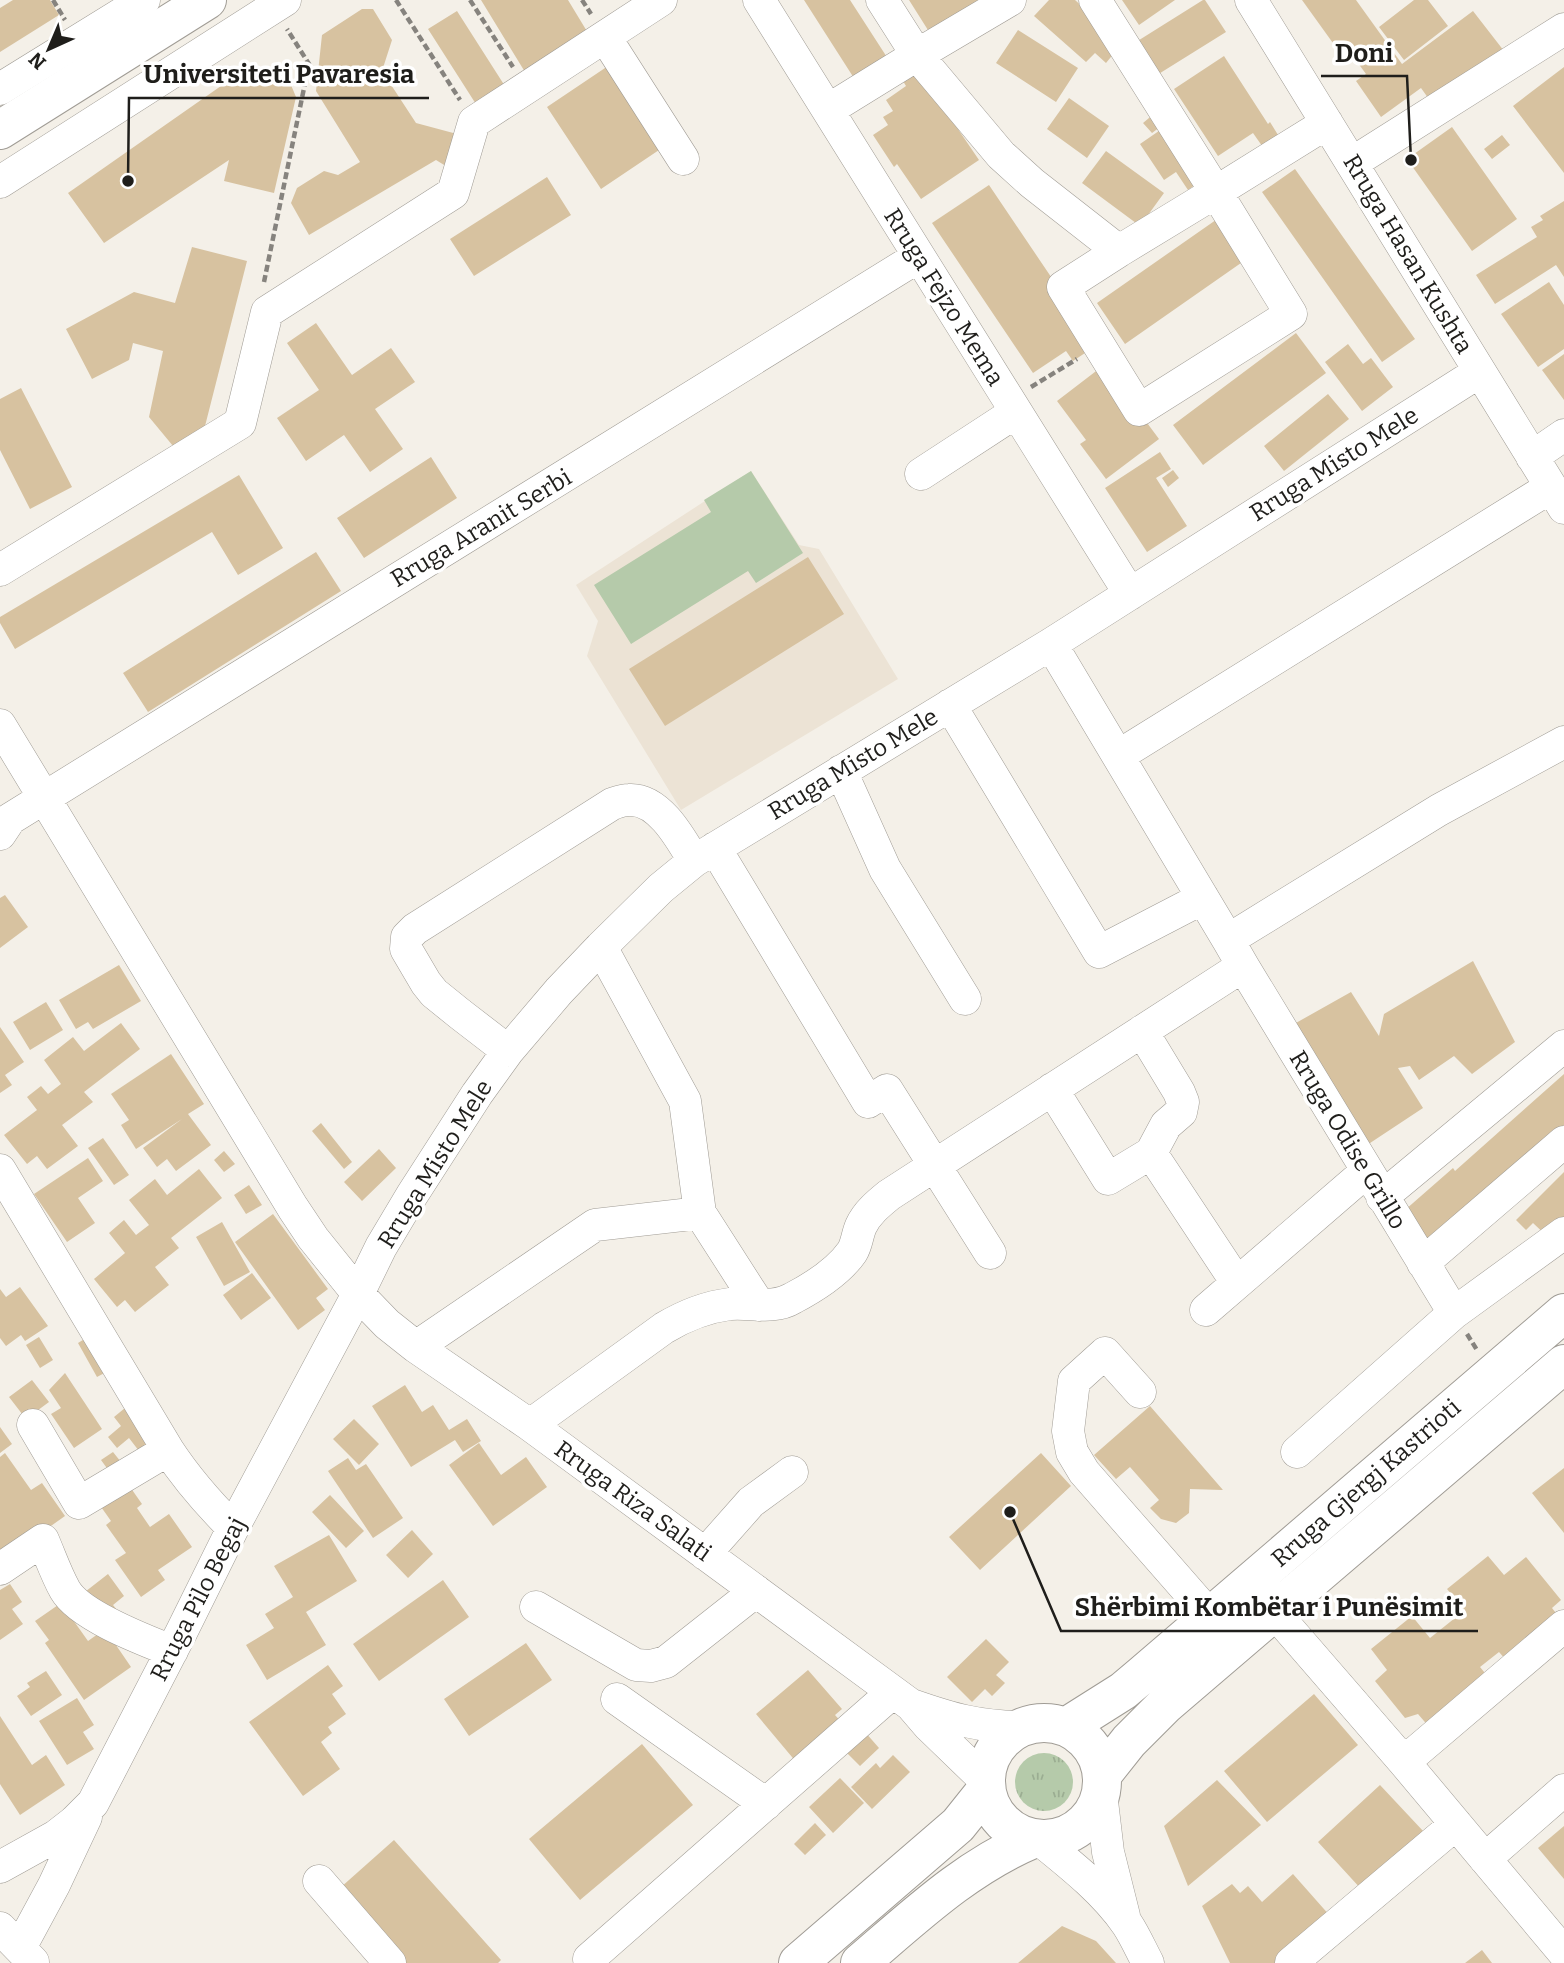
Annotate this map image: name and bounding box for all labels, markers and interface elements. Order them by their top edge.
north arrow [14,14,84,84]
callout: Doni [1321,29,1407,76]
text: Doni [1335,38,1393,69]
text: N [24,47,51,74]
callout: Universiteti Pavaresia [129,51,429,98]
text: Universiteti Pavaresia [143,59,415,90]
street label: Rruga Hasan Kushta [1337,149,1479,359]
street label: Rruga Fejzo Mema [878,203,1010,391]
street label: Rruga Misto Mele [1245,401,1423,527]
street label: Rruga Aranit Serbi [386,463,576,593]
street label: Rruga Misto Mele [763,702,943,826]
street label: Rruga Odise Grillo [1284,1046,1412,1234]
street label: Rruga Misto Mele [372,1075,498,1253]
street label: Rruga Gjergj Kastrioti [1266,1393,1466,1573]
street label: Rruga Riza Salati [549,1435,717,1567]
street label: Rruga Pilo Begaj [145,1513,251,1685]
callout: Shërbimi Kombëtar i Punësimit [1061,1584,1478,1631]
text: Shërbimi Kombëtar i Punësimit [1075,1592,1464,1623]

